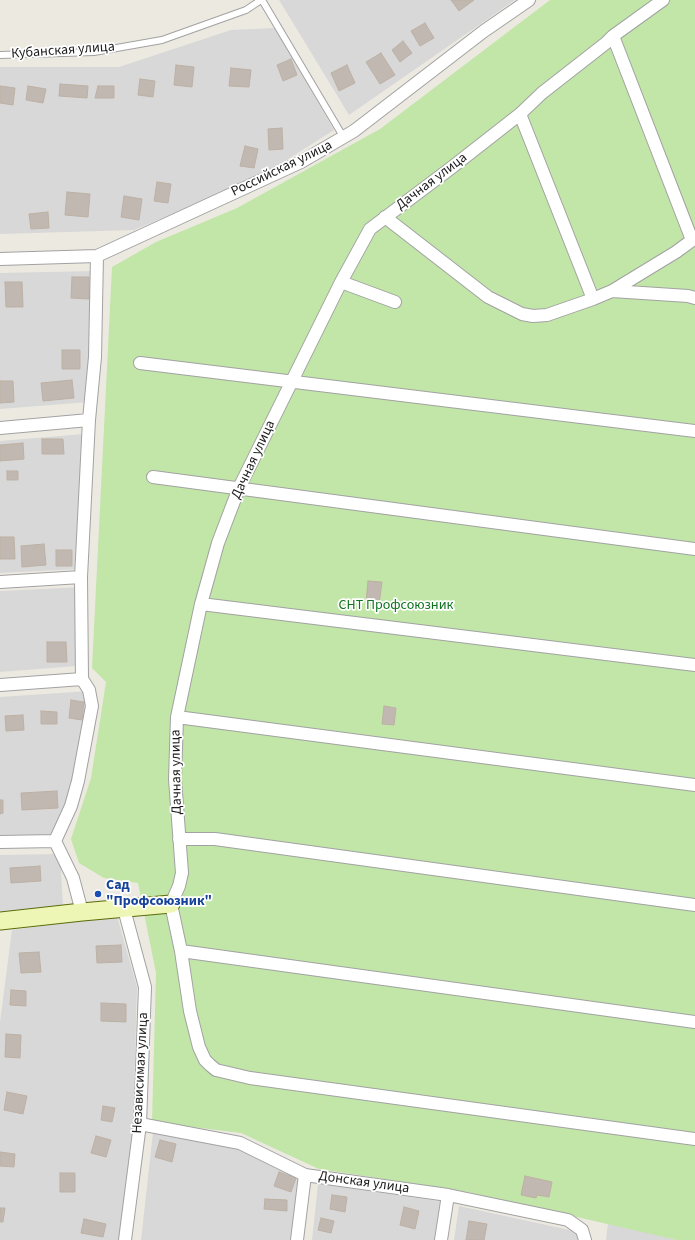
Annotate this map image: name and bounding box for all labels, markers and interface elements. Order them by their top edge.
street label: Кубанская улица [11,39,115,63]
street label: Российская улица [229,137,335,201]
street label: Дачная улица [393,150,471,214]
street label: Дачная улица [228,418,280,502]
park label: СНТ Профсоюзник [339,598,453,614]
street label: Дачная улица [168,729,186,815]
place label: Сад "Профсоюзник" [106,878,212,910]
marker: Сад "Профсоюзник" [93,889,103,899]
street label: Независимая улица [129,1012,153,1134]
street label: Донская улица [318,1168,410,1198]

